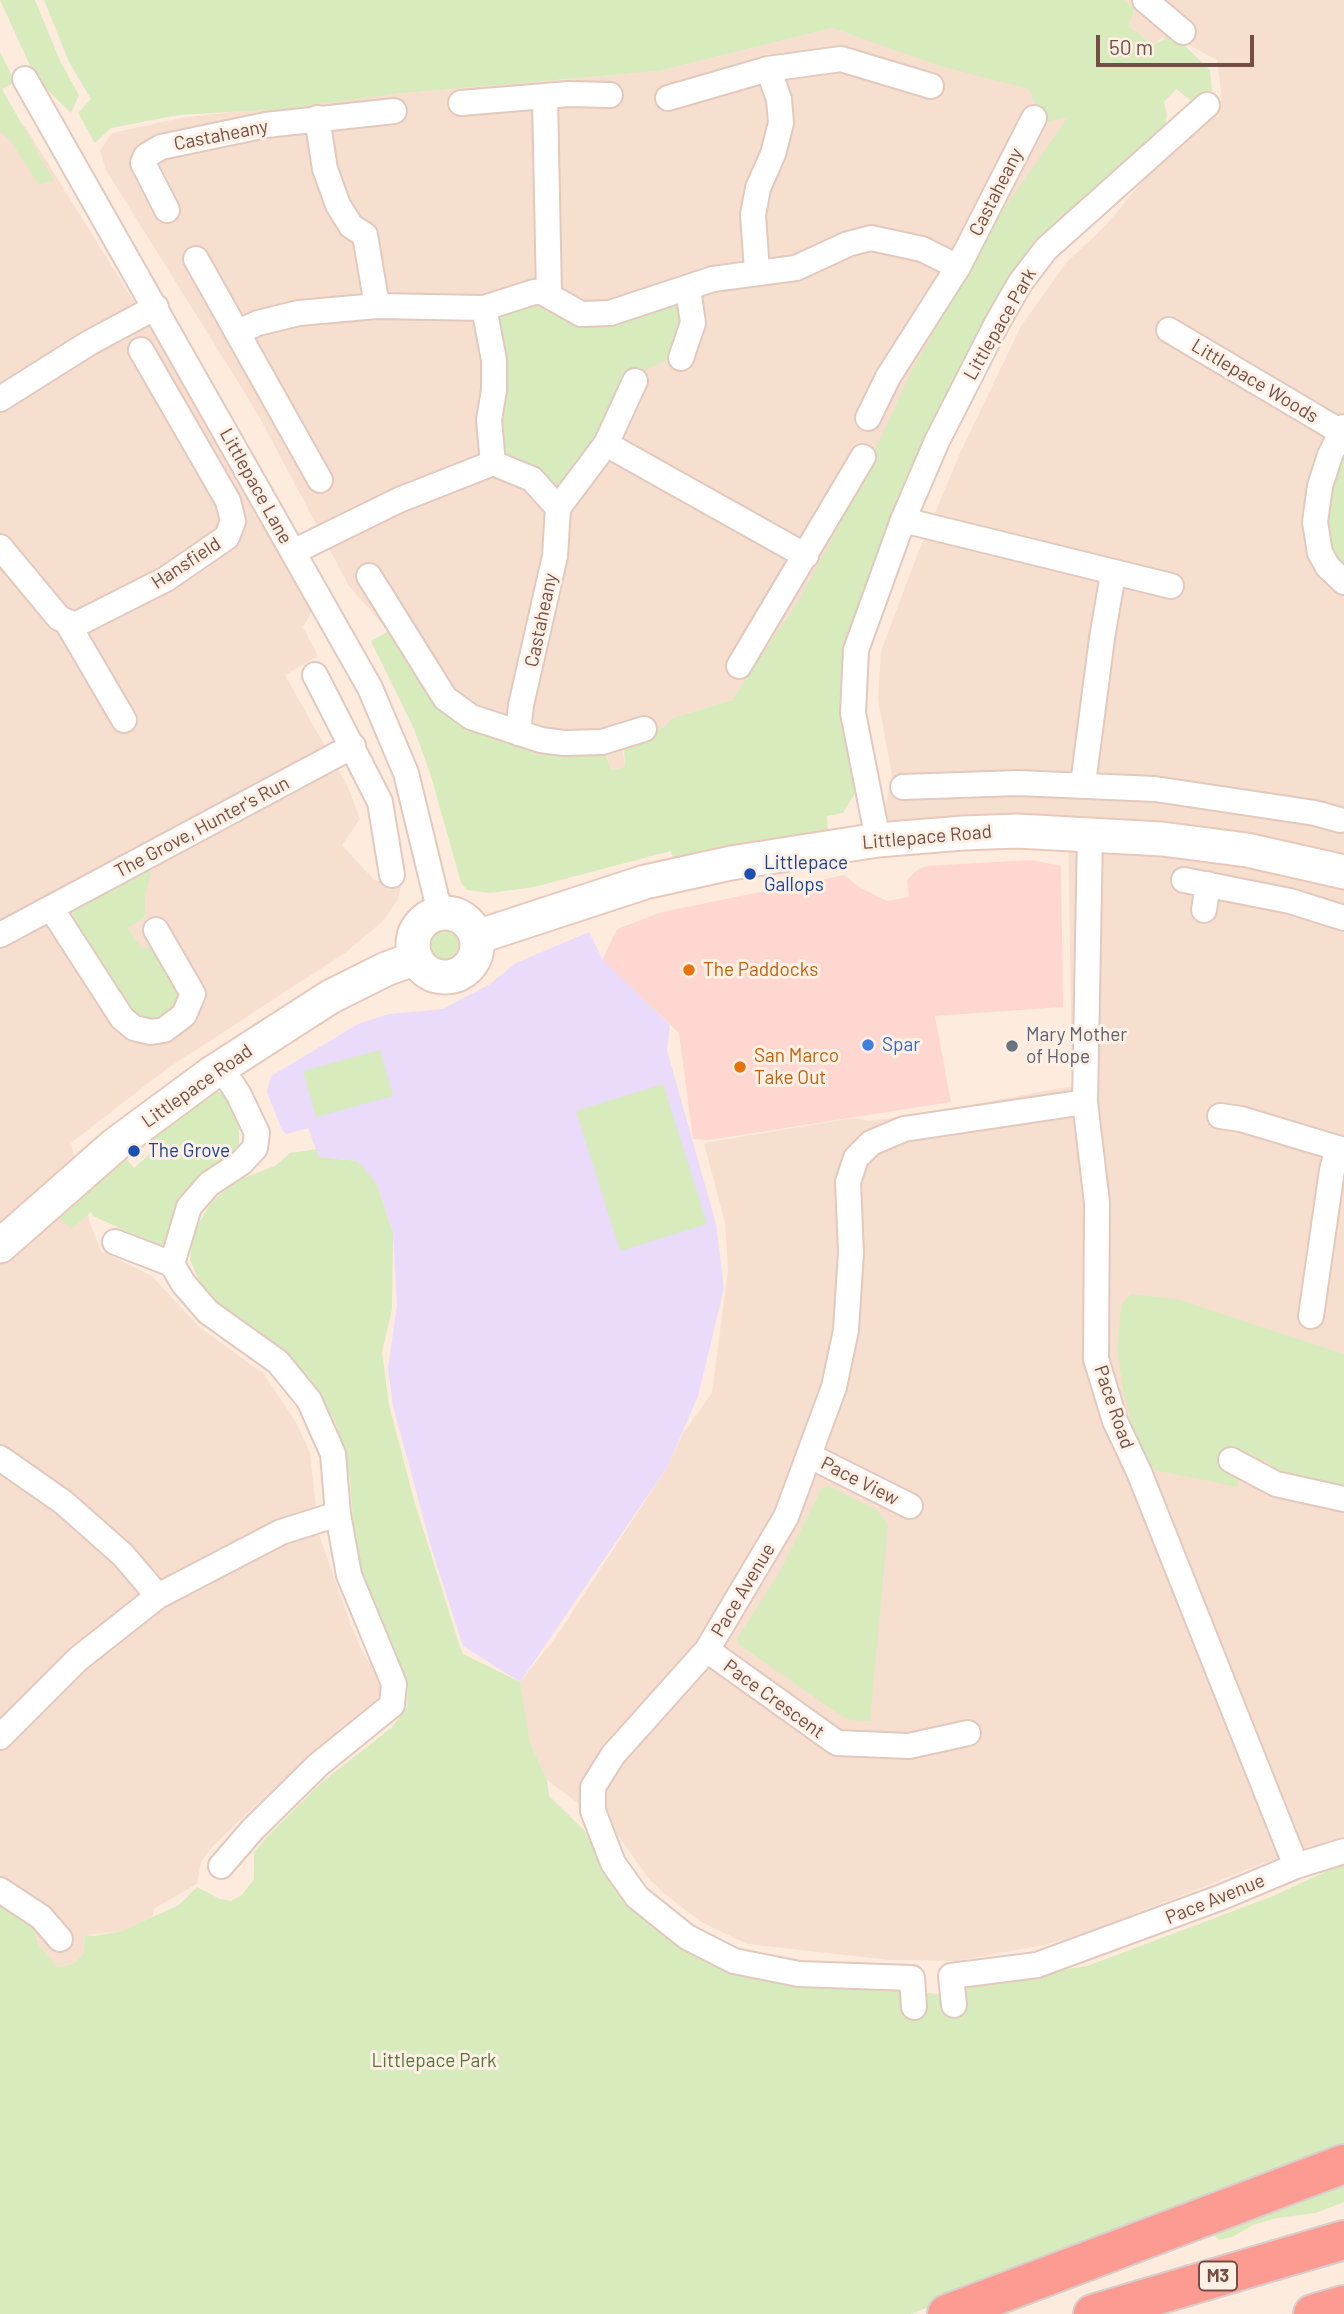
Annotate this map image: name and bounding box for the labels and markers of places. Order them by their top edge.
place label: Littlepace Gallops [764,852,848,896]
marker: Littlepace Gallops [742,866,758,882]
place label: The Paddocks [703,959,818,981]
marker: The Paddocks [681,962,697,978]
place label: Mary Mother of Hope [1026,1024,1127,1068]
place label: Spar [882,1034,920,1056]
marker: Spar [860,1037,876,1053]
marker: Mary Mother of Hope [1004,1038,1020,1054]
place label: San Marco Take Out [754,1045,839,1089]
marker: San Marco Take Out [732,1059,748,1075]
place label: The Grove [148,1140,230,1162]
marker: The Grove [126,1143,142,1159]

